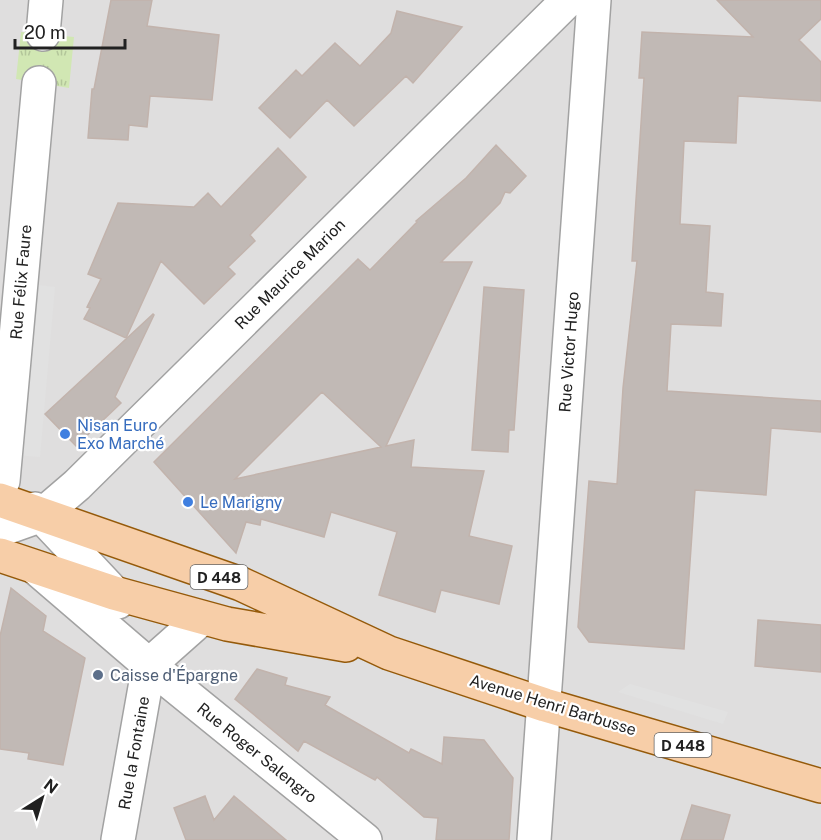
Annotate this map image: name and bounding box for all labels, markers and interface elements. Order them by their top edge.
scale bar [15,12,124,50]
text: 20 m [24,22,66,43]
street label: Rue Maurice Marion [231,215,349,333]
street label: Rue Félix Faure [6,224,36,340]
street label: Rue Victor Hugo [555,291,583,413]
place label: Nisan Euro Exo Marché [77,416,164,453]
marker: Nisan Euro Exo Marché [58,427,72,441]
place label: Le Marigny [200,493,283,512]
marker: Le Marigny [181,495,195,509]
road number: D 448 [190,565,248,589]
place label: Caisse d'Épargne [110,665,238,685]
marker: Caisse d'Épargne [91,668,105,682]
street label: Avenue Henri Barbusse [467,671,639,739]
street label: Rue la Fontaine [115,695,153,811]
street label: Rue Roger Salengro [193,699,321,807]
road number: D 448 [654,733,712,757]
north arrow [12,768,72,828]
text: N [40,775,61,798]

